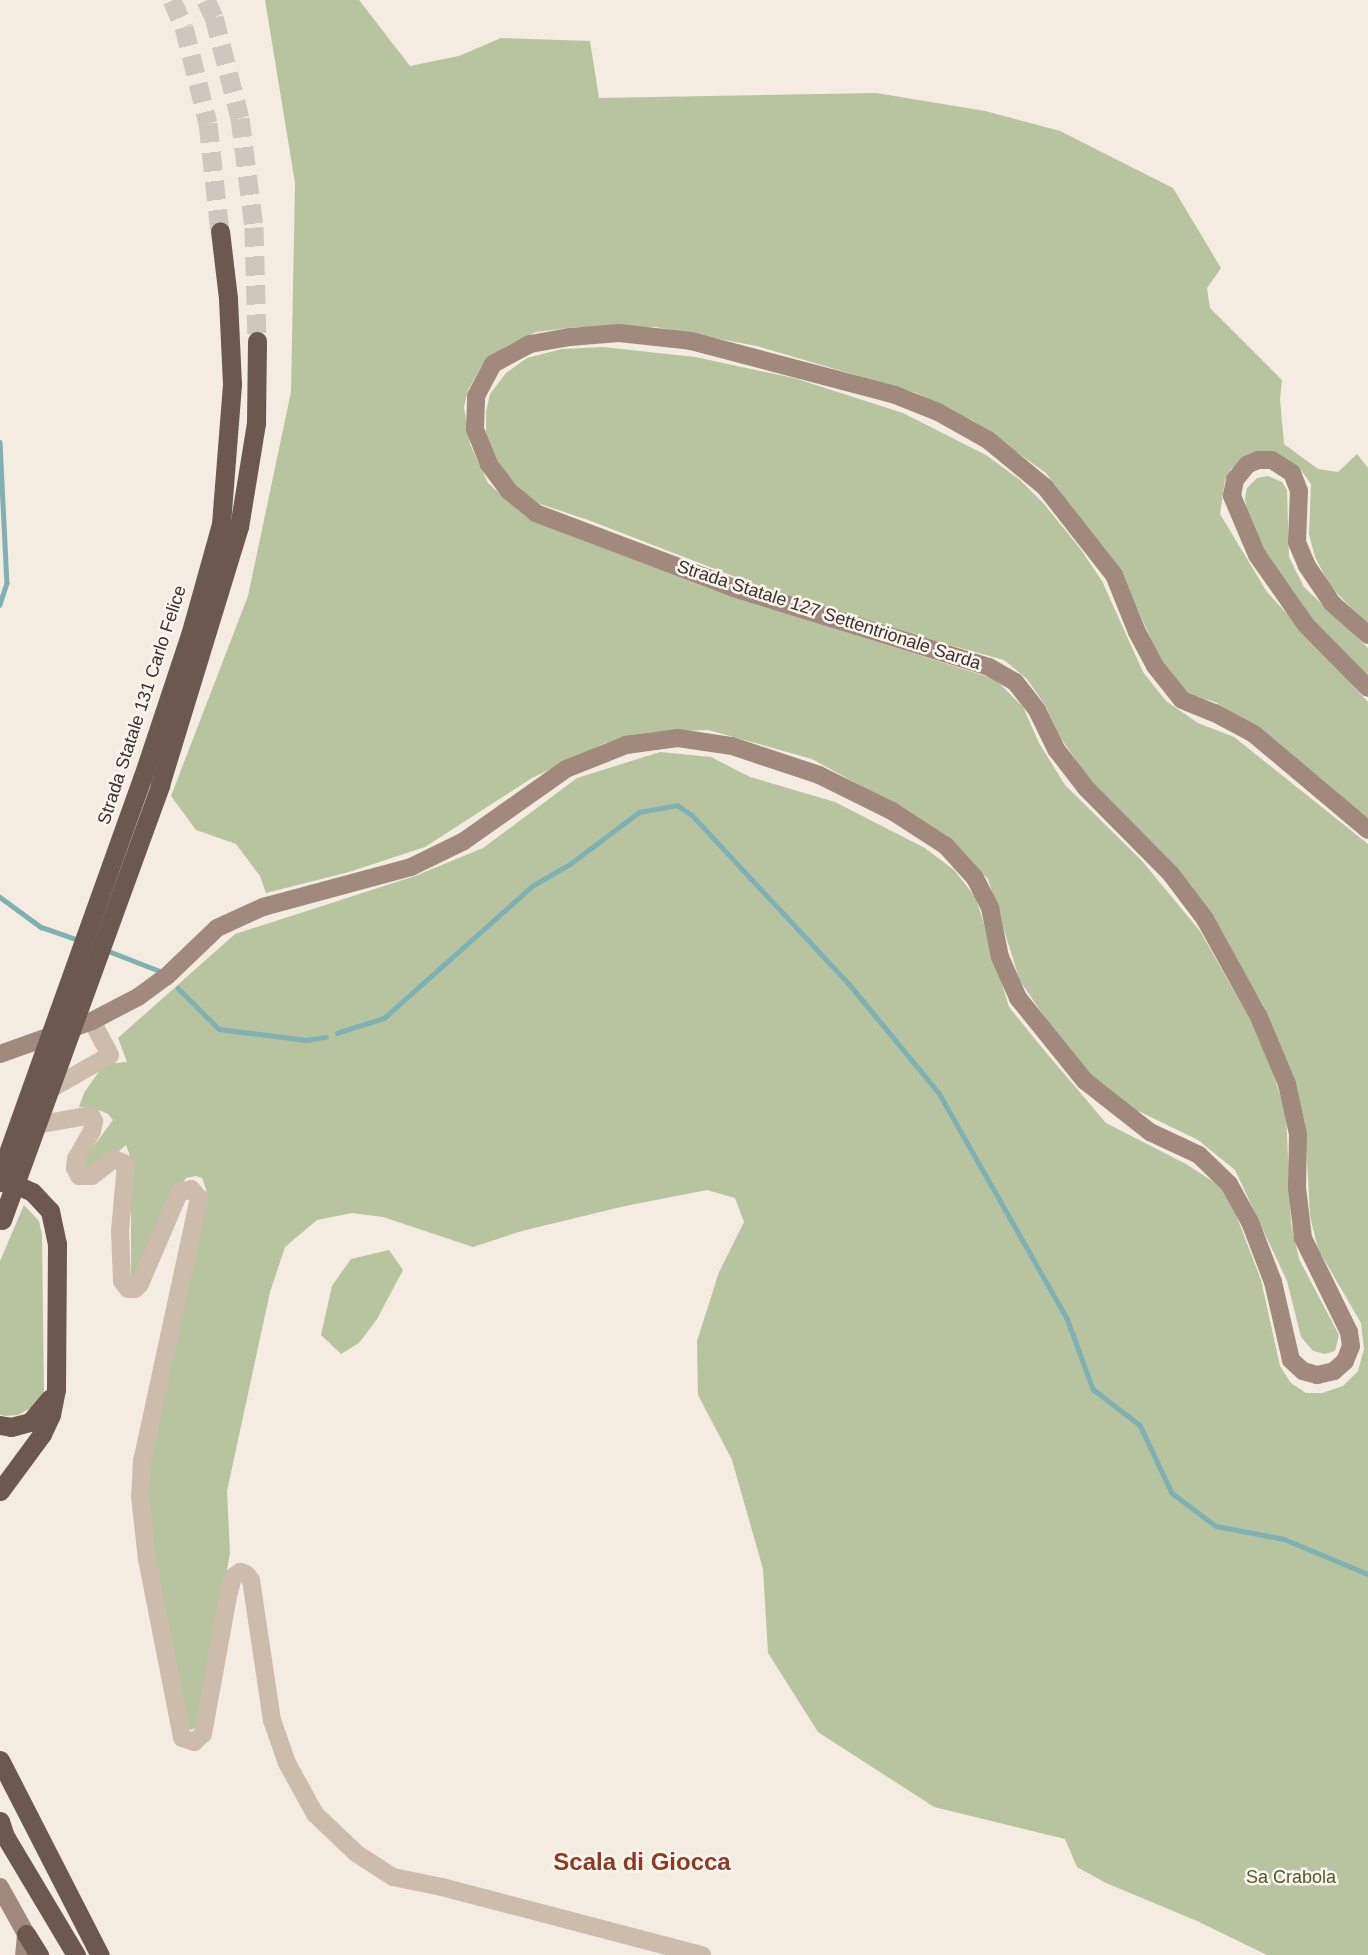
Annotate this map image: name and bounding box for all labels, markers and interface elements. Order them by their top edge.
street label: Strada Statale 127 Settentrionale Sarda [674,556,984,674]
street label: Strada Statale 131 Carlo Felice [93,583,191,827]
district label: Scala di Giocca [553,1848,731,1876]
park label: Sa Crabola [1246,1866,1336,1888]

